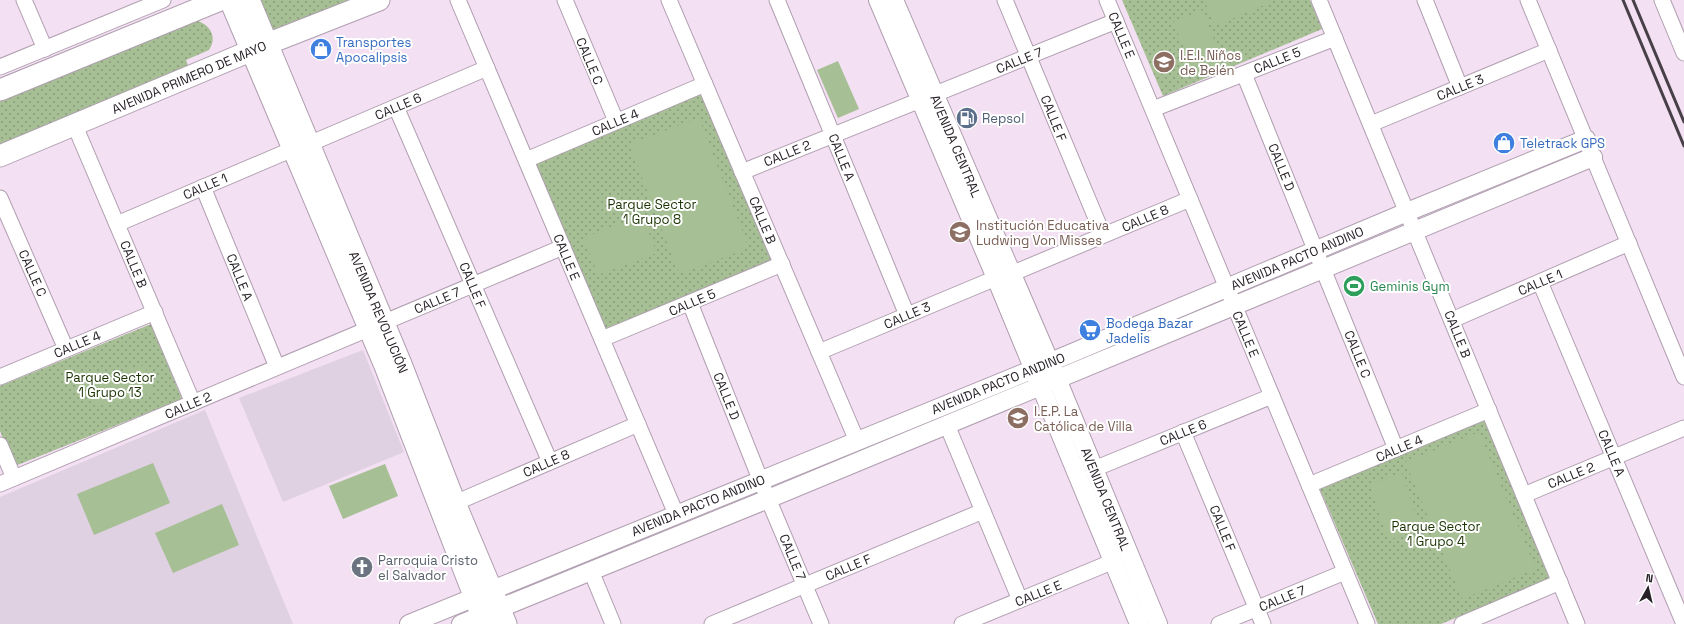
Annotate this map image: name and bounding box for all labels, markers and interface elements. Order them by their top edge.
street label: CALLE E [1104,9,1139,61]
place label: Transportes Apocalipsis [336,34,411,66]
street label: CALLE C [572,35,607,87]
shop icon: Transportes Apocalipsis [308,36,334,62]
street label: AVENIDA PRIMERO DE MAYO [109,37,269,118]
street label: CALLE 7 [993,43,1045,77]
street label: CALLE 5 [1251,43,1303,78]
place label: I.E.I. Niños de Belén [1180,47,1241,79]
school or university icon: I.E.I. Niños de Belén [1151,49,1177,75]
street label: CALLE 3 [1434,70,1486,105]
street label: CALLE 6 [372,89,424,124]
street label: AVENIDA CENTRAL [926,92,985,200]
street label: CALLE F [1037,93,1070,144]
street label: CALLE 4 [589,105,641,140]
fuel station icon: Repsol [954,105,980,131]
place label: Repsol [982,110,1024,127]
shop icon: Teletrack GPS [1491,130,1517,156]
street label: CALLE A [824,131,859,183]
place label: Teletrack GPS [1520,135,1605,152]
street label: CALLE 2 [761,136,813,171]
street label: CALLE D [1264,141,1299,194]
street label: CALLE 1 [180,170,230,203]
street label: CALLE B [745,194,780,246]
park label: Parque Sector 1 Grupo 8 [607,196,697,228]
street label: CALLE 8 [1119,201,1171,236]
place label: Institución Educativa Ludwing Von Misses [976,217,1110,249]
school or university icon: Institución Educativa Ludwing Von Misses [947,219,973,245]
street label: AVENIDA PACTO ANDINO [1228,223,1366,294]
street label: CALLE E [549,231,584,283]
street label: CALLE B [116,238,151,290]
street label: CALLE C [15,247,50,299]
street label: AVENIDA REVOLUCIÓN [345,249,412,376]
street label: CALLE A [222,251,257,303]
street label: CALLE F [455,260,490,311]
street label: CALLE 1 [1515,266,1565,299]
sports icon: Geminis Gym [1341,273,1367,299]
place label: Geminis Gym [1370,278,1450,295]
street label: CALLE 7 [411,283,463,318]
street label: CALLE 5 [666,285,718,320]
street label: CALLE 3 [881,298,933,333]
street label: CALLE E [1228,308,1263,360]
street label: CALLE B [1440,308,1475,361]
place label: Bodega Bazar Jadelis [1106,315,1193,347]
supermarket icon: Bodega Bazar Jadelis [1077,317,1103,343]
street label: CALLE 4 [51,327,103,362]
street label: CALLE C [1340,328,1375,380]
street label: AVENIDA PACTO ANDINO [929,349,1068,418]
park label: Parque Sector 1 Grupo 13 [65,369,155,401]
street label: CALLE D [709,370,744,423]
street label: CALLE 2 [162,388,214,423]
place label: I.E.P. La Católica de Villa [1034,403,1133,435]
school or university icon: I.E.P. La Católica de Villa [1005,405,1031,431]
street label: CALLE 6 [1157,415,1209,450]
street label: CALLE A [1594,427,1629,479]
street label: CALLE 4 [1373,431,1425,466]
street label: AVENIDA CENTRAL [1077,445,1134,553]
street label: CALLE 8 [520,446,572,481]
street label: CALLE 2 [1545,458,1597,493]
street label: AVENIDA PACTO ANDINO [629,471,768,540]
street label: CALLE F [1206,503,1239,554]
park label: Parque Sector 1 Grupo 4 [1391,518,1481,550]
street label: CALLE 7 [775,531,810,583]
street label: CALLE F [823,550,874,585]
place label: Parroquia Cristo el Salvador [378,552,478,584]
church icon: Parroquia Cristo el Salvador [349,554,375,580]
north arrow [1628,568,1668,608]
text: N [1645,571,1654,586]
street label: CALLE E [1012,576,1064,610]
street label: CALLE 7 [1256,581,1308,615]

